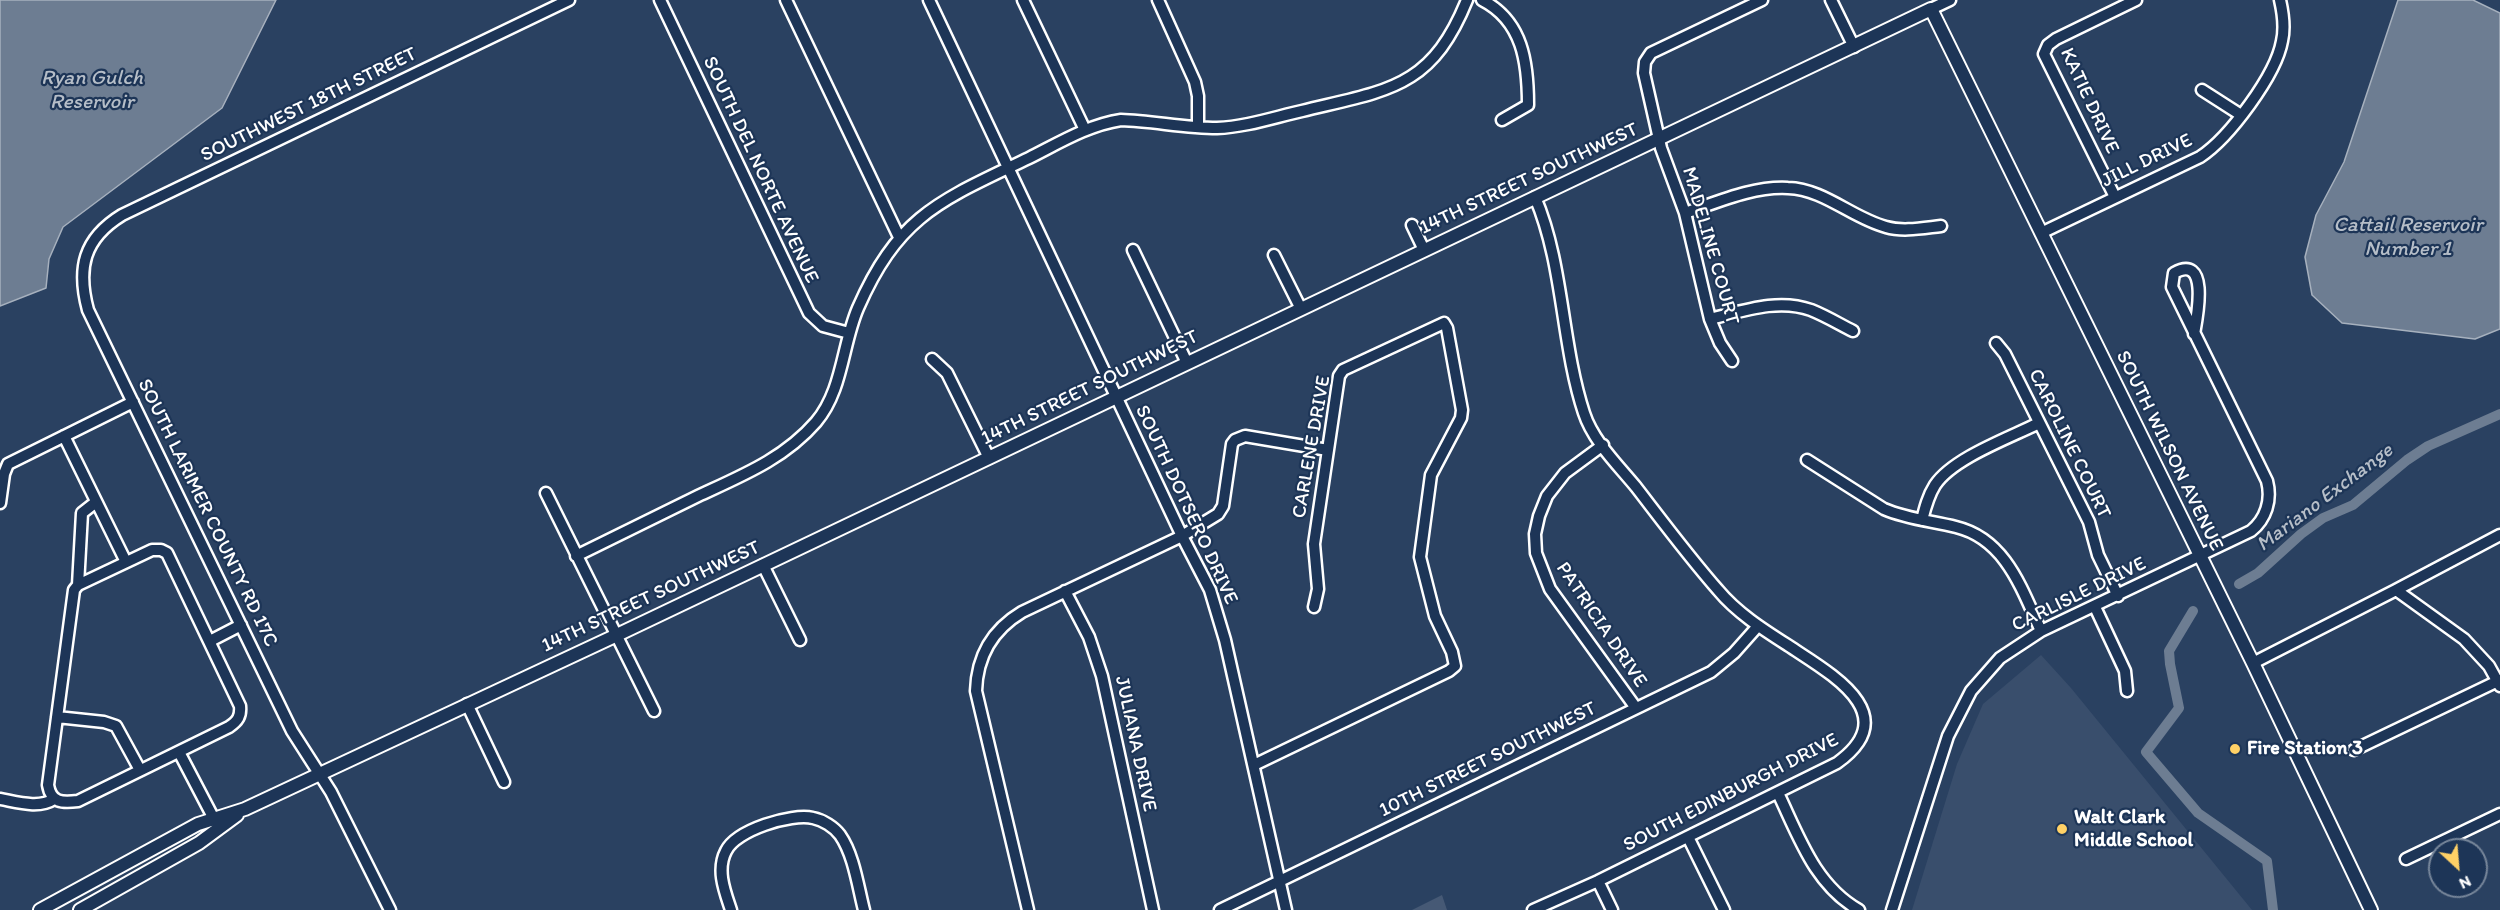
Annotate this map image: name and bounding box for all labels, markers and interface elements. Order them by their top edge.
street label: SOUTHWEST 18TH STREET [197,42,421,168]
street label: KATIE DRIVE [2054,44,2124,158]
street label: SOUTH DEL NORTE AVENUE [697,53,823,287]
water label: Ryan Gulch Reservoir [41,66,143,116]
street label: 14TH STREET SOUTHWEST [1416,118,1642,240]
street label: JILL DRIVE [2098,129,2196,193]
street label: MADELINE COURT [1676,164,1744,328]
water label: Cattail Reservoir Number 1 [2333,213,2483,263]
street label: 14TH STREET SOUTHWEST [978,325,1202,451]
street label: SOUTH WILSON AVENUE [2110,347,2228,555]
street label: CAROLINE COURT [2022,365,2116,523]
street label: CARLENE DRIVE [1288,374,1336,520]
street label: SOUTH LARIMER COUNTY RD 17C [132,375,282,651]
street label: SOUTH DOTSERO DRIVE [1129,402,1243,608]
water label: Mariano Exchange [2252,438,2398,558]
street label: 14TH STREET SOUTHWEST [538,536,764,658]
street label: CARLISLE DRIVE [2008,552,2150,638]
street label: PATRICIA DRIVE [1550,558,1652,692]
street label: JULIANA DRIVE [1109,674,1161,814]
street label: 10TH STREET SOUTHWEST [1376,697,1600,823]
street label: SOUTH EDINBURGH DRIVE [1619,728,1843,858]
place label: Fire Station 3 [2247,737,2363,761]
marker: Fire Station 3 [2228,742,2242,756]
place label: Walt Clark Middle School [2074,806,2193,853]
marker: Walt Clark Middle School [2055,822,2069,836]
north arrow [2428,838,2488,898]
text: N [2456,872,2474,894]

